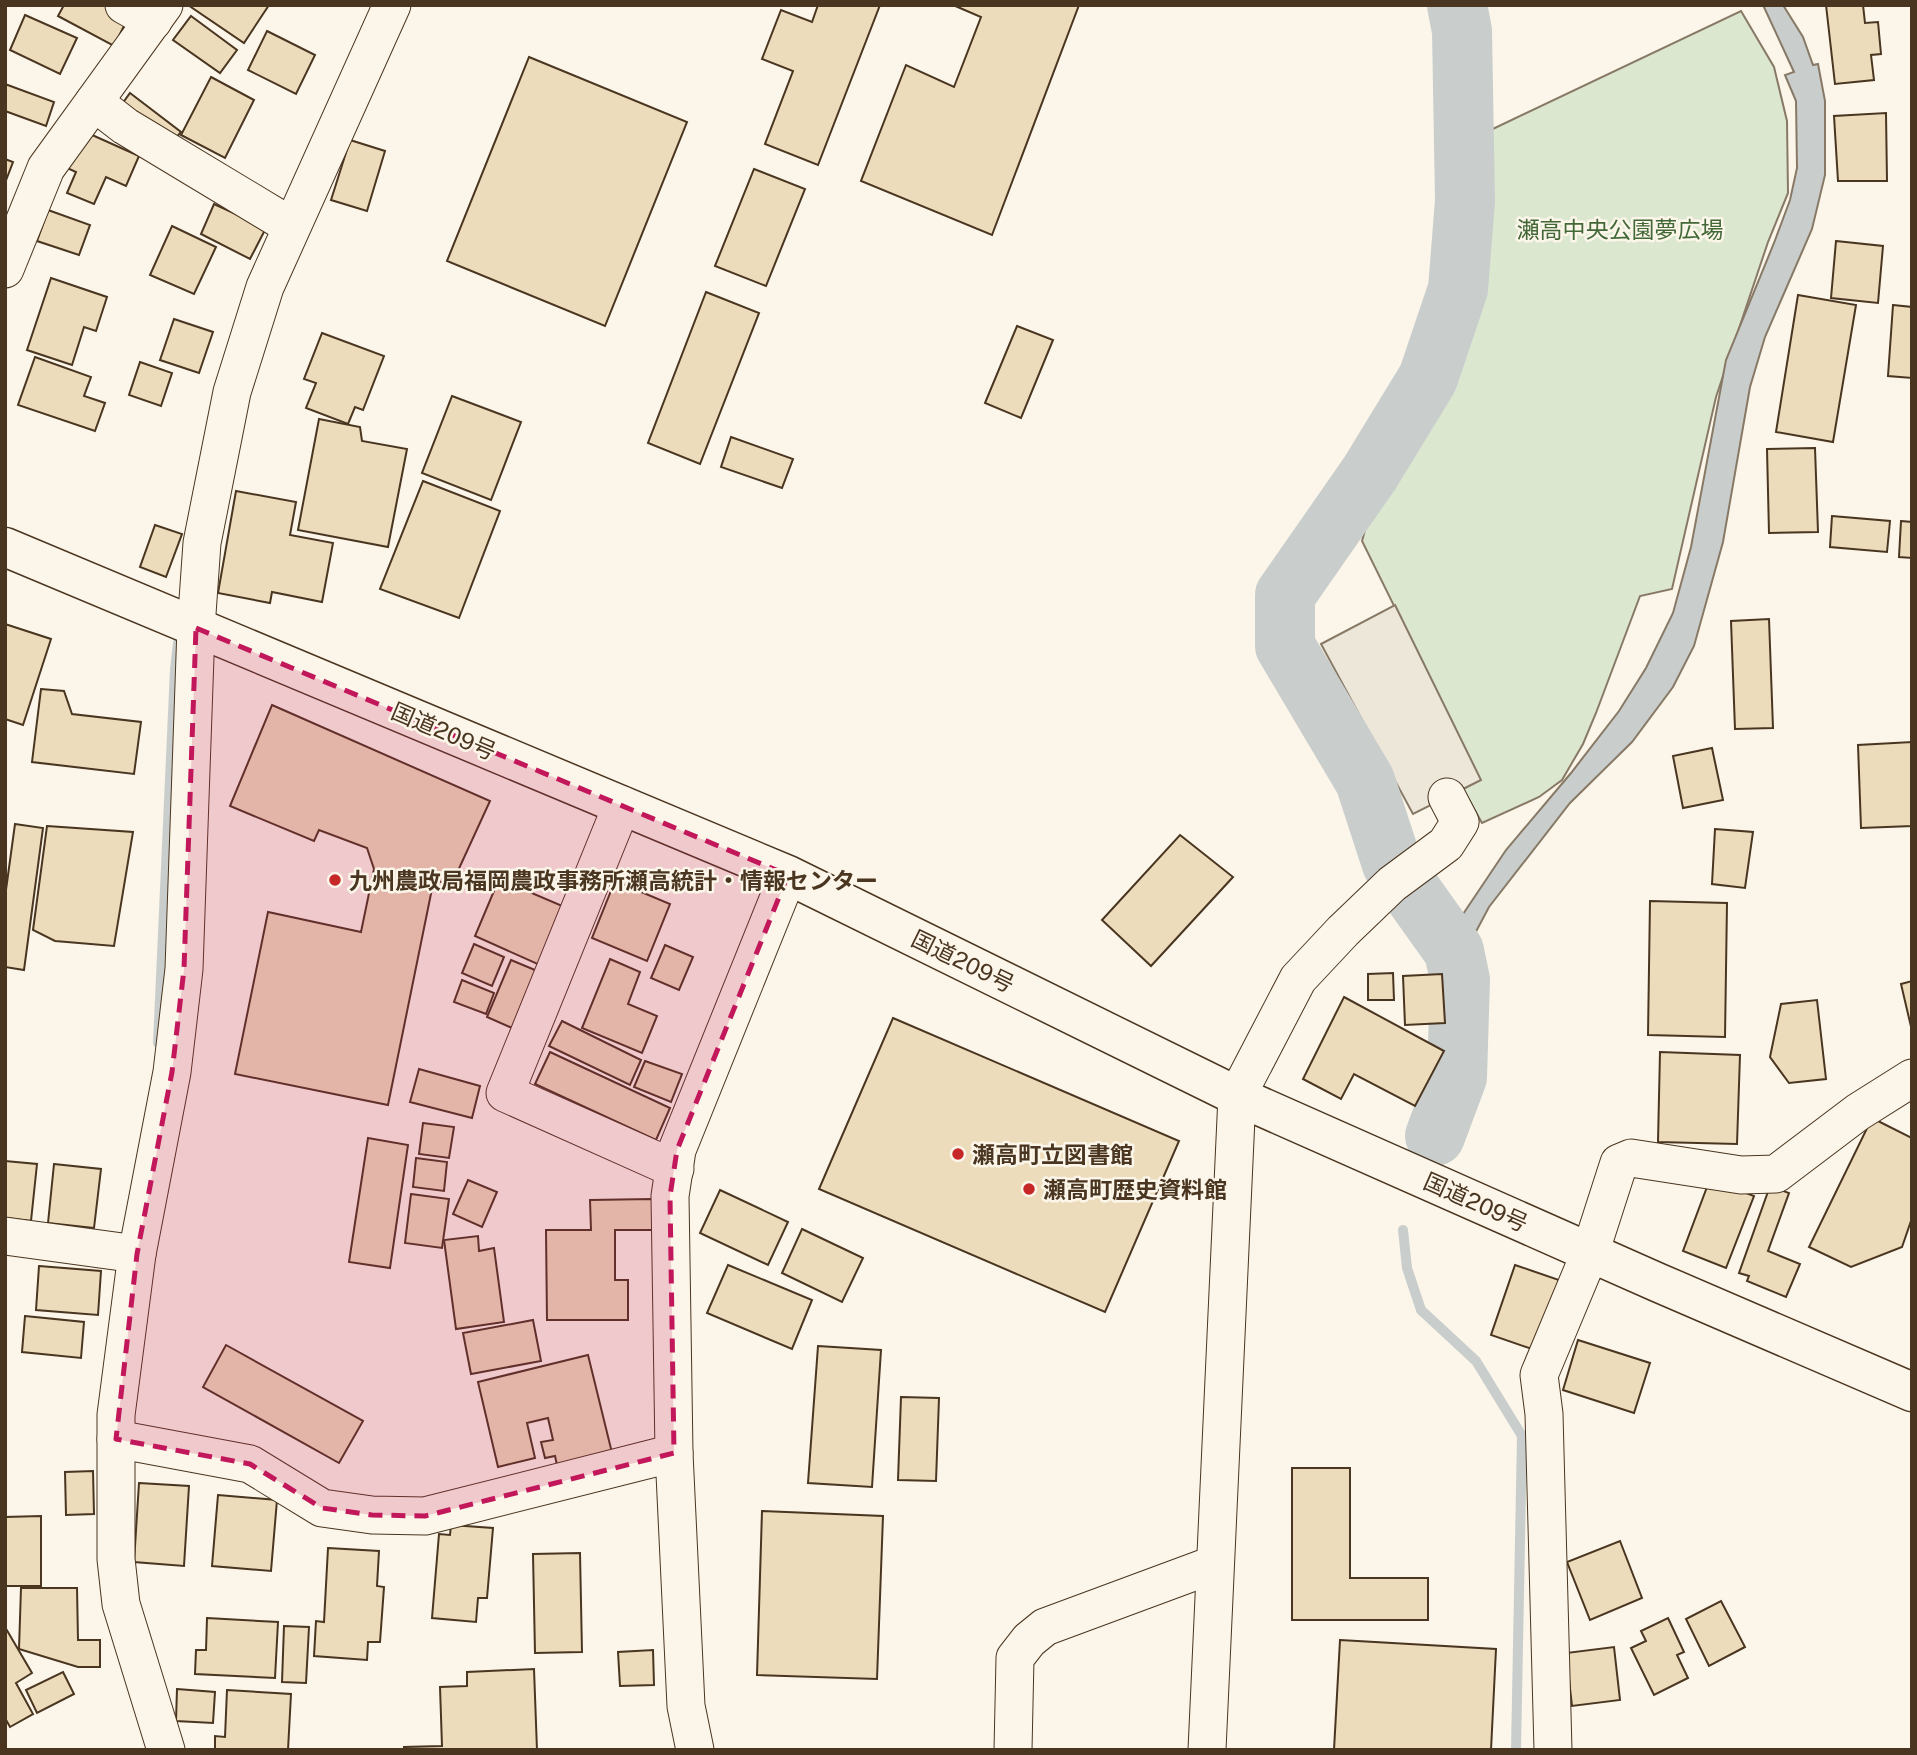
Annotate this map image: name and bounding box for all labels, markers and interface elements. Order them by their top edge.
park label: 瀬高中央公園夢広場 [1517,216,1724,243]
street label: 国道209号 [388,697,500,765]
place label: 九州農政局福岡農政事務所瀬高統計・情報センター [349,867,878,894]
marker: 九州農政局福岡農政事務所瀬高統計・情報センター [327,872,343,888]
street label: 国道209号 [907,925,1019,997]
place label: 瀬高町立図書館 [972,1141,1133,1168]
marker: 瀬高町立図書館 [950,1146,966,1162]
street label: 国道209号 [1420,1167,1532,1237]
place label: 瀬高町歴史資料館 [1043,1176,1227,1203]
marker: 瀬高町歴史資料館 [1021,1181,1037,1197]

